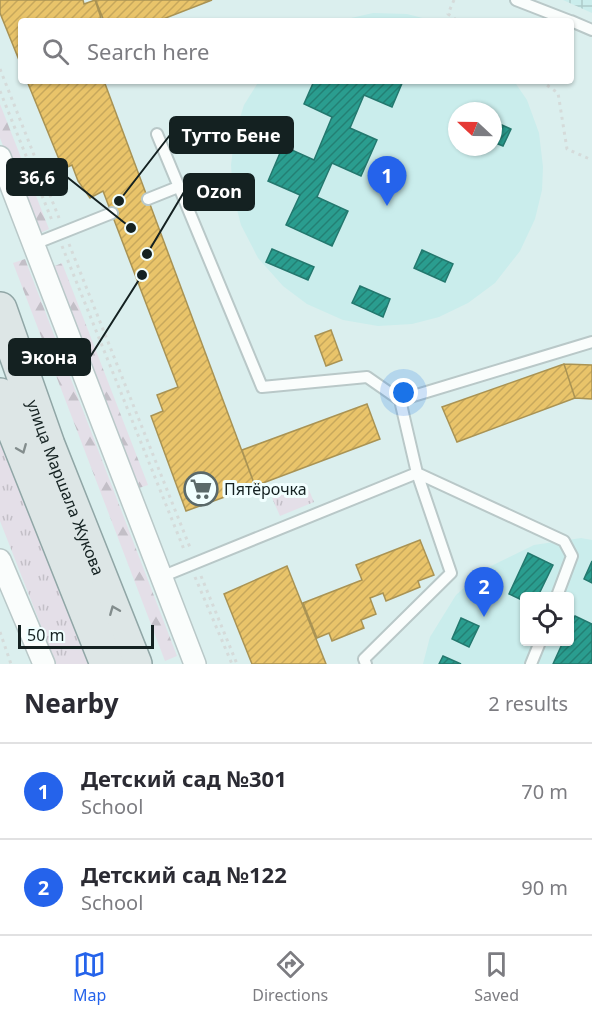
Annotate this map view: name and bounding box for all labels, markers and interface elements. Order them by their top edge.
search box [18,18,574,84]
icon: search [39,35,72,68]
text: Search here [87,36,209,66]
north arrow [448,102,502,156]
callout: Тутто Бене [170,117,293,153]
text: Тутто Бене [182,123,280,147]
pin: 1 [368,156,406,206]
callout: 36,6 [7,159,67,195]
text: 36,6 [19,165,55,189]
callout: Ozon [184,174,254,210]
text: Ozon [196,179,242,203]
callout: Экона [9,339,90,375]
text: Экона [21,345,77,369]
your location [389,378,418,407]
street label: улица Маршала Жукова [22,397,110,578]
one-way arrow [14,443,27,454]
supermarket icon: Пятёрочка [183,471,219,507]
place label: Пятёрочка [224,478,307,500]
pin: 2 [464,568,504,617]
map controls [520,592,574,646]
button: locate [520,592,574,646]
one-way arrow [109,605,121,616]
scale bar [18,622,154,650]
text: 50 m [27,624,64,646]
text: Nearby [24,685,119,721]
text: 2 results [488,690,568,717]
text: Детский сад №301 [81,763,287,793]
text: 1 [38,778,49,805]
text: 70 m [521,778,568,805]
text: School [81,793,143,820]
text: Детский сад №122 [81,859,287,889]
text: 2 [38,874,49,901]
text: 90 m [521,874,568,901]
text: School [81,889,143,916]
tab: Map [73,948,106,1006]
tab: Directions [252,948,328,1006]
tab: Saved [474,948,519,1006]

